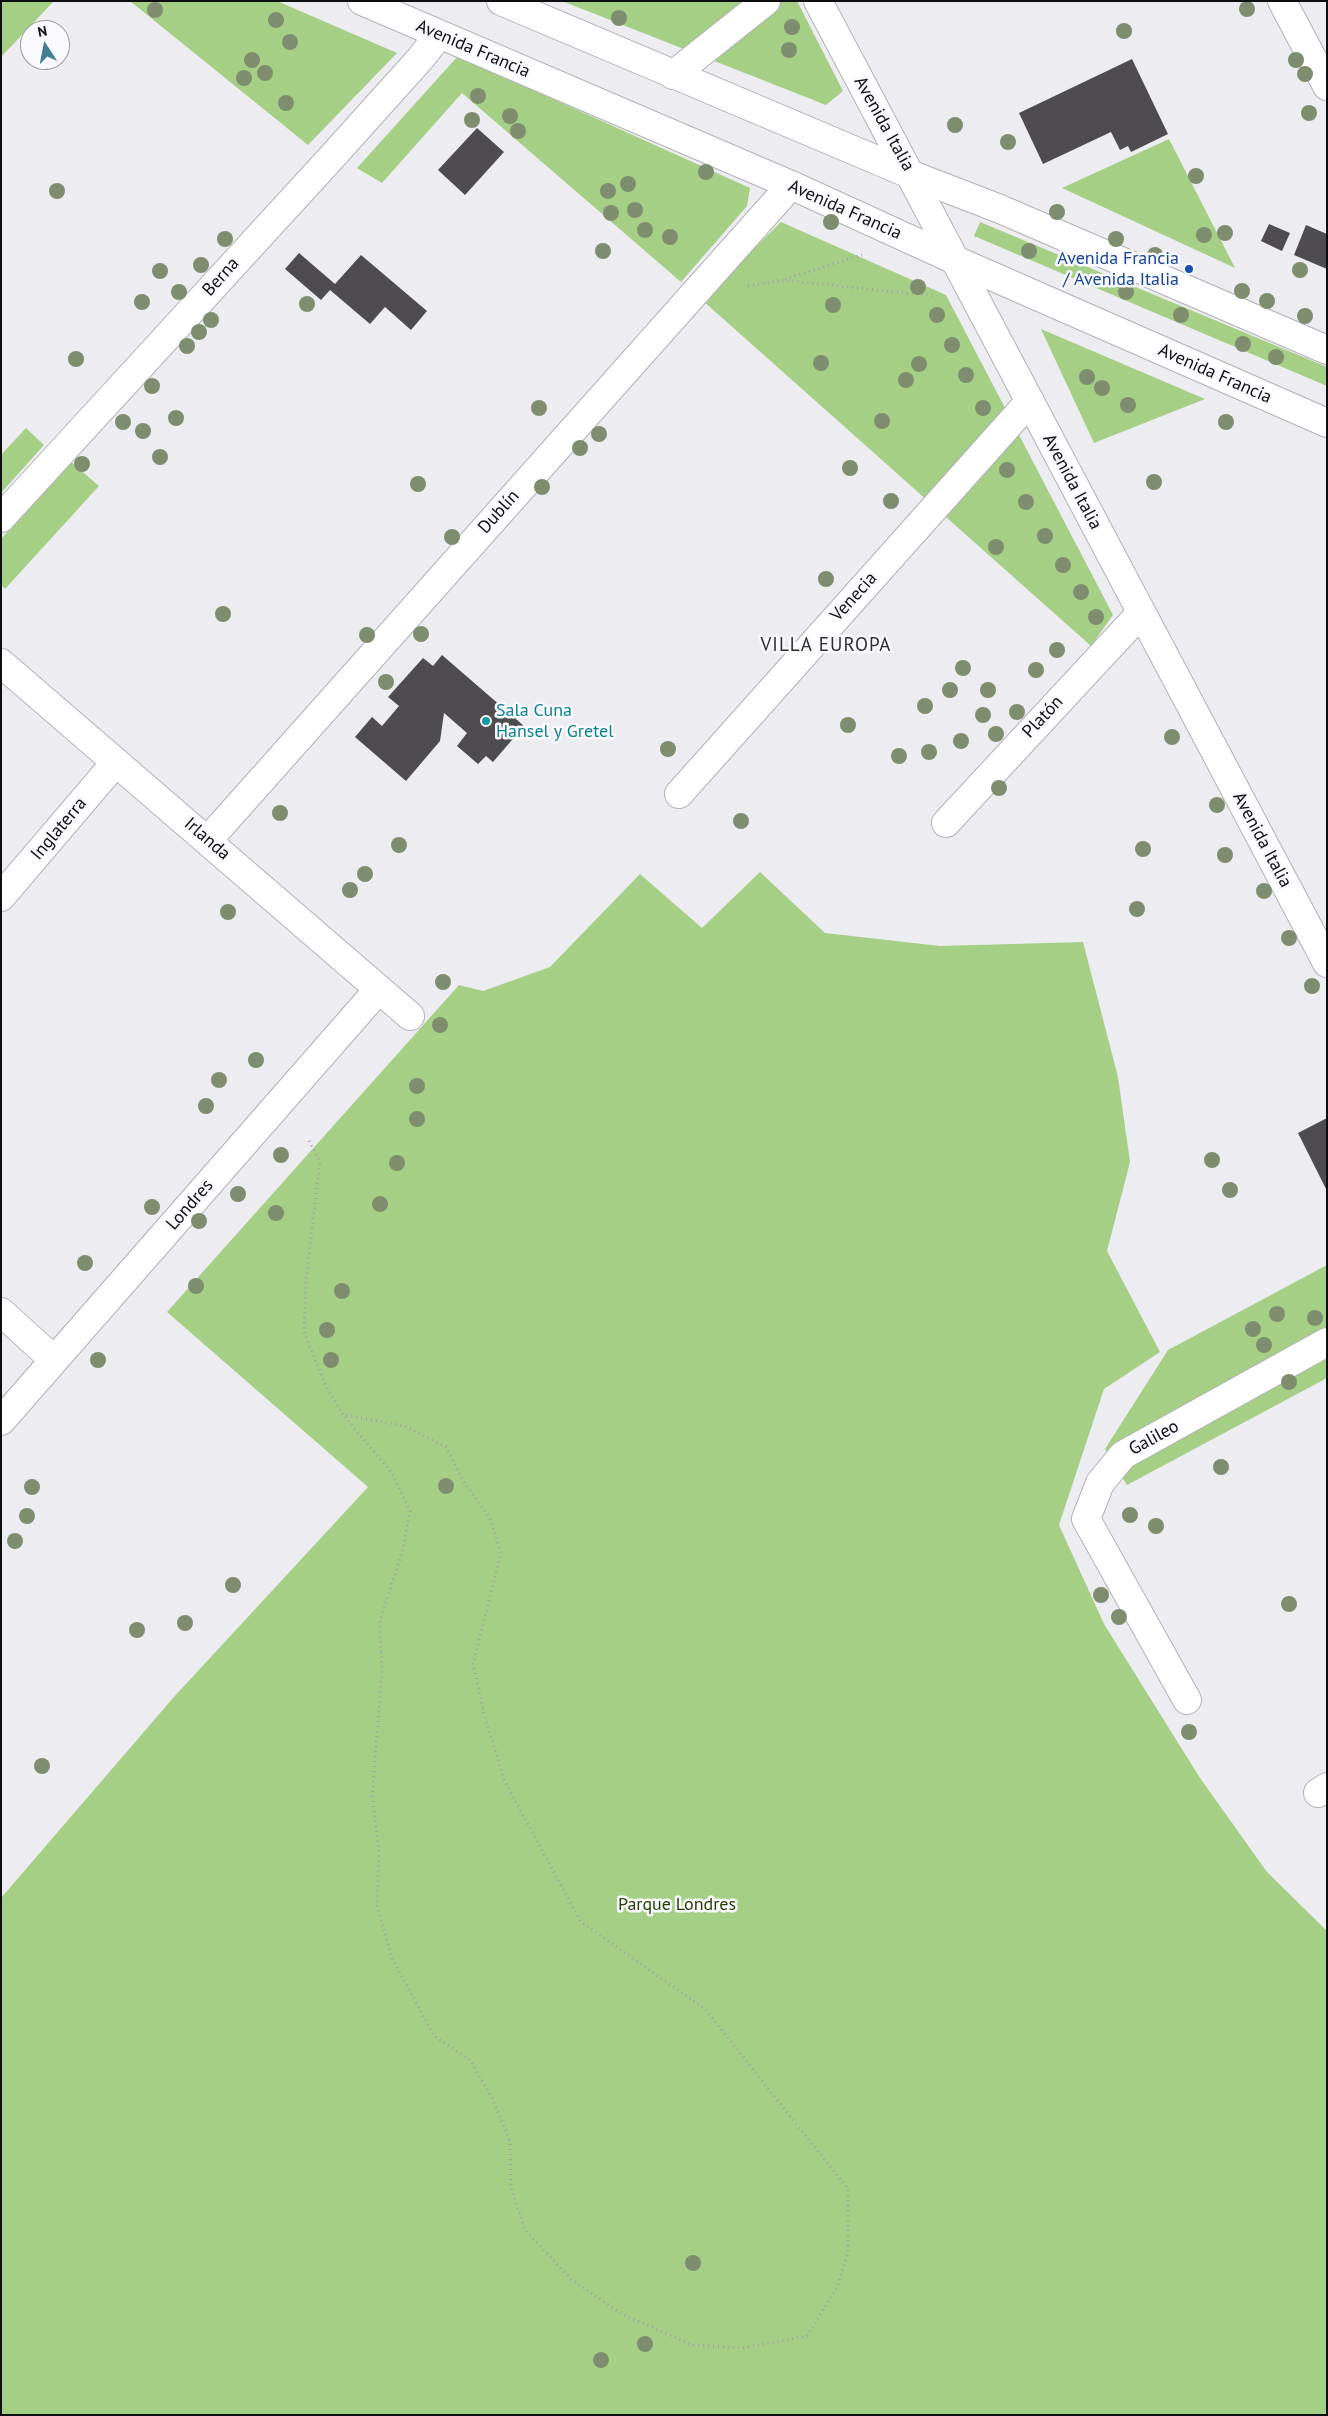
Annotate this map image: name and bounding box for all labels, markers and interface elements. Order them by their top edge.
street label: Avenida Francia [413,15,533,83]
north arrow [20,20,70,70]
text: N [36,22,49,41]
street label: Avenida Italia [849,73,919,175]
street label: Avenida Francia [785,175,905,245]
place label: Avenida Francia / Avenida Italia [1057,248,1179,290]
street label: Berna [198,253,244,301]
marker: Avenida Francia / Avenida Italia [1183,263,1195,275]
street label: Avenida Francia [1155,339,1275,409]
street label: Avenida Italia [1038,431,1106,533]
street label: Dublín [474,486,524,538]
street label: Venecia [826,568,882,626]
district label: VILLA EUROPA [759,635,893,657]
street label: Platón [1018,691,1068,743]
place label: Sala Cuna Hansel y Gretel [496,700,613,742]
marker: Sala Cuna Hansel y Gretel [480,715,492,727]
street label: Avenida Italia [1228,789,1296,891]
street label: Inglaterra [27,793,91,865]
street label: Irlanda [180,813,234,865]
street label: Londres [162,1175,218,1235]
street label: Galileo [1125,1415,1183,1461]
park label: Parque Londres [618,1894,736,1916]

